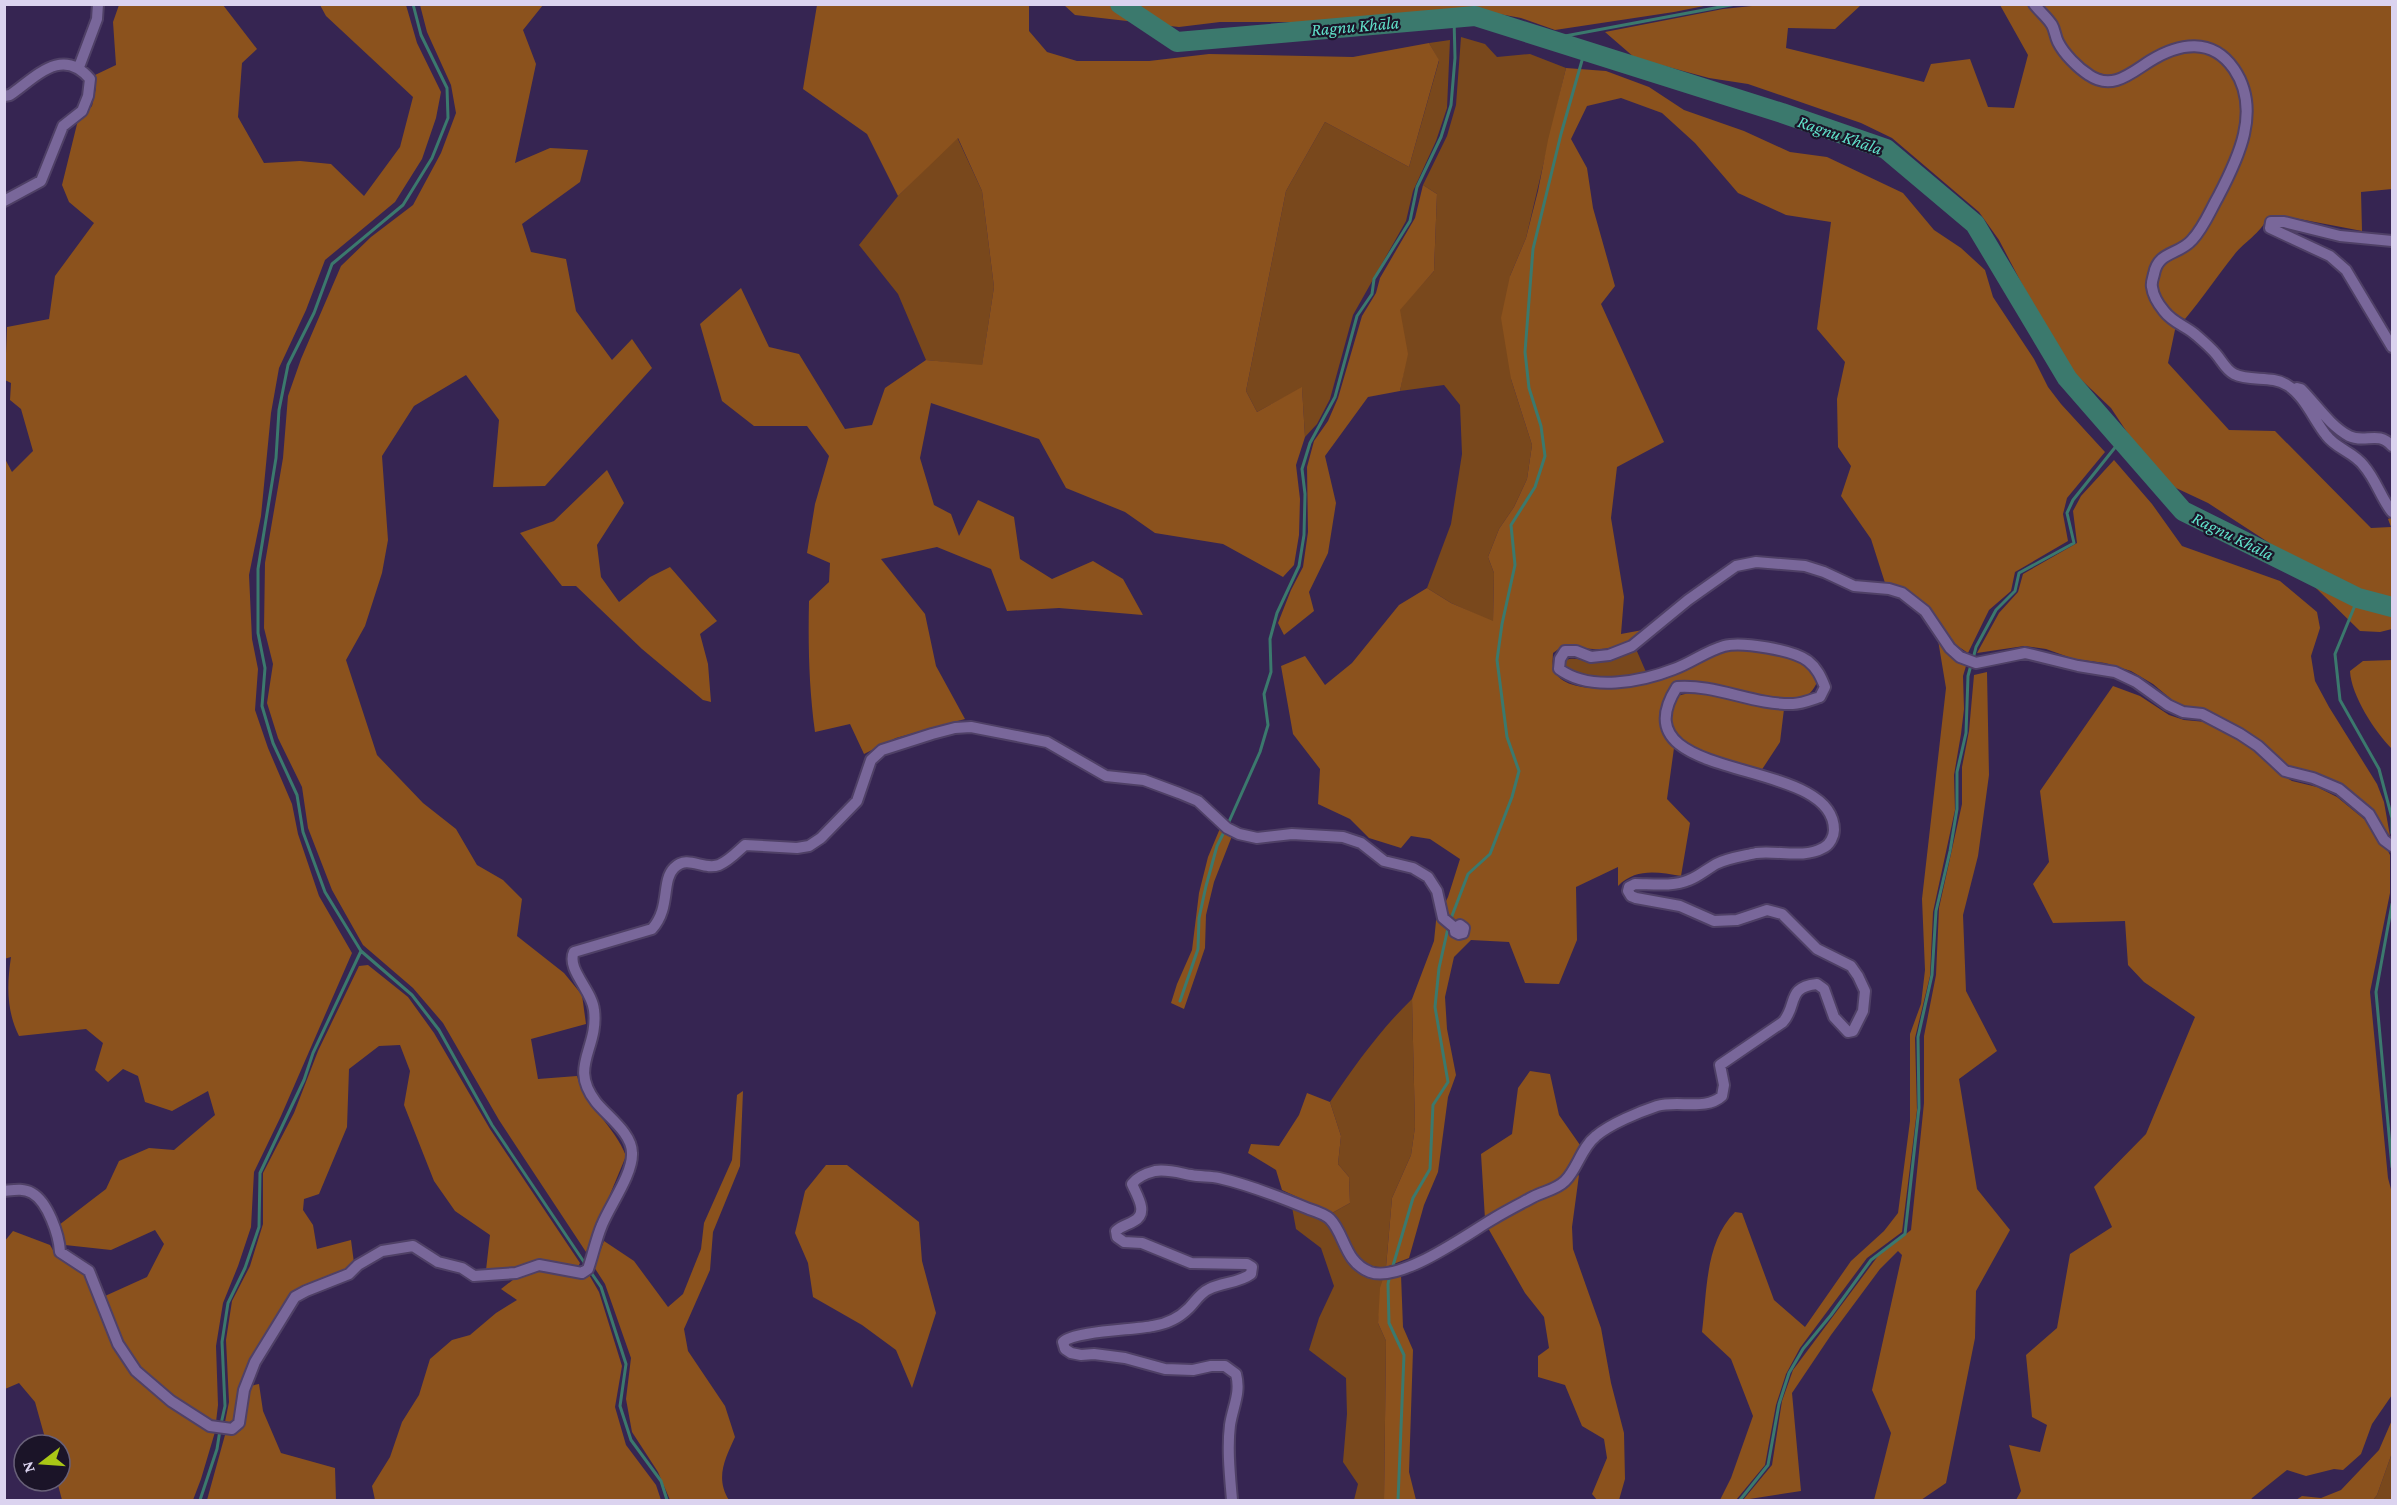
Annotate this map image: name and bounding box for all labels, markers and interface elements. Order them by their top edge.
water label: Ragnu Khāla [1310,12,1400,40]
water label: Ragnu Khāla [1795,111,1885,159]
water label: Ragnu Khāla [2189,508,2277,565]
north arrow [12,1433,72,1493]
text: N [18,1459,38,1475]

